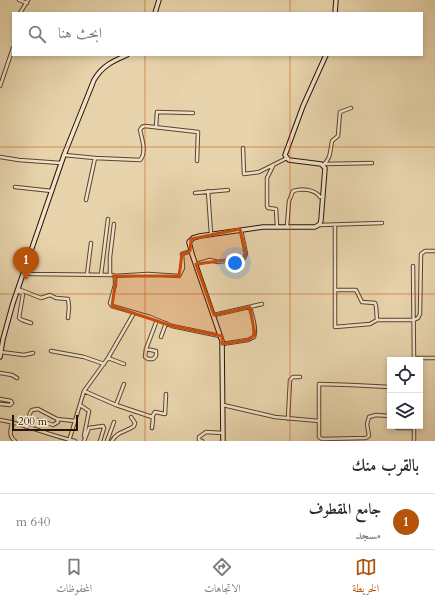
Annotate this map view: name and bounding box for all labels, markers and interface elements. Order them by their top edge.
search box [12,12,423,56]
icon: search [26,23,48,45]
text: ابحث هنا [58,23,102,43]
pin: 1 [13,247,39,280]
your location [225,253,245,273]
map controls [387,357,423,429]
button: locate [387,357,423,393]
button: layers [387,393,423,429]
scale bar [12,413,78,432]
text: 200 m [18,414,47,429]
text: بالقرب منك [352,454,419,477]
text: جامع المقطوف [309,499,381,519]
text: 640 m [16,513,50,531]
text: 1 [403,513,409,531]
text: مسجد [355,526,381,544]
tab: المحفوظات [56,556,92,599]
tab: الاتجاهات [204,556,241,599]
tab: الخريطة [352,556,379,599]

